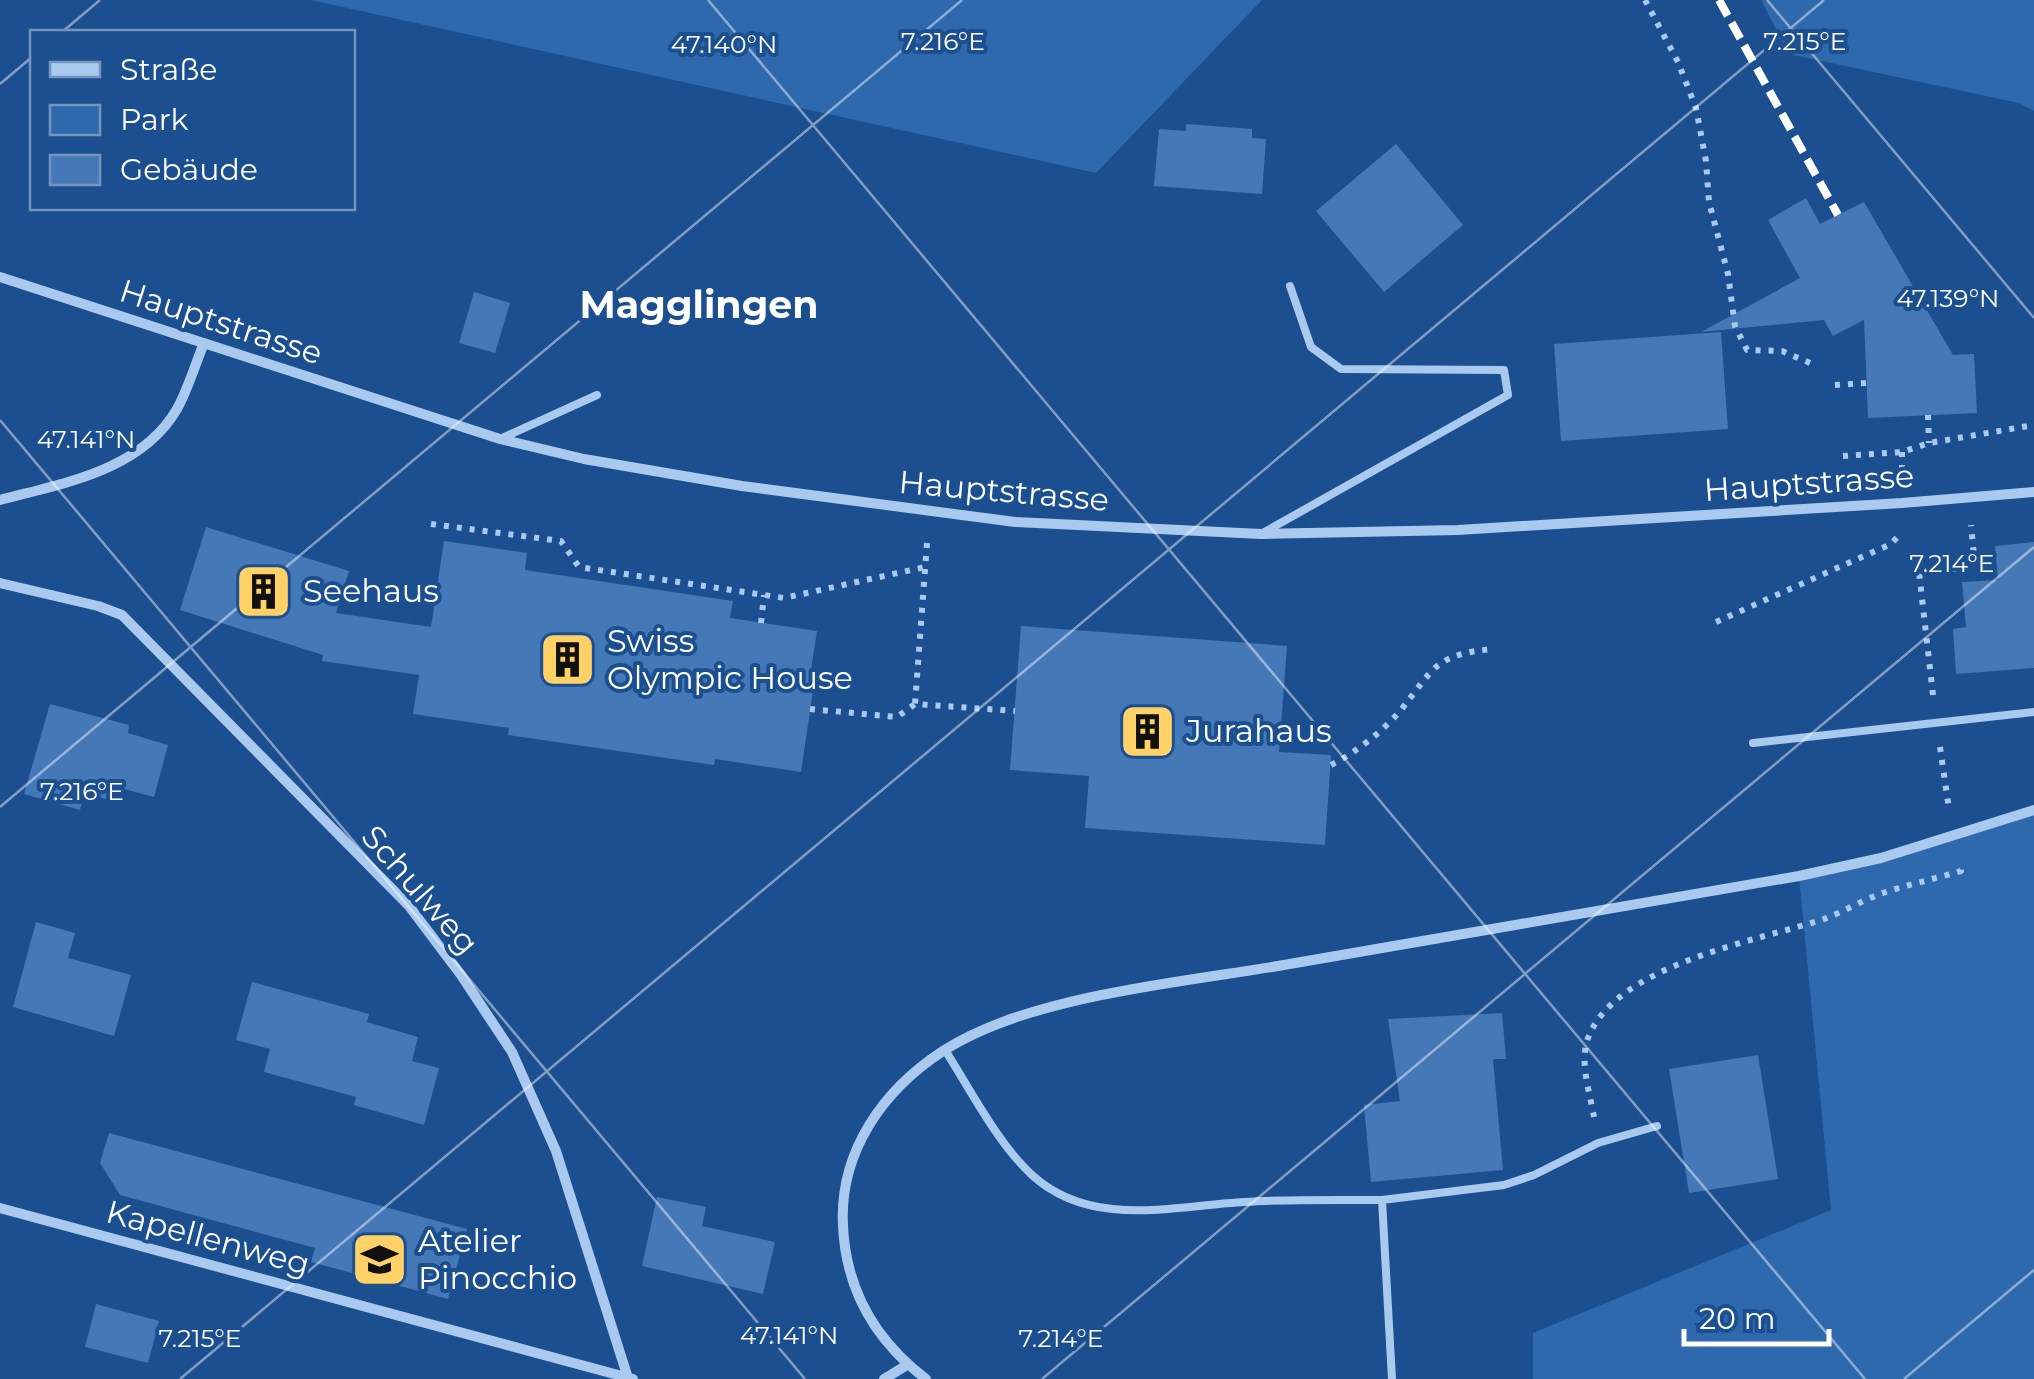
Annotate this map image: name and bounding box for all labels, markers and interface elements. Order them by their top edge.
text: 7.216°E [901,26,985,56]
text: 7.215°E [1763,26,1847,56]
text: 47.140°N [671,29,777,59]
legend [30,30,355,210]
text: Straße [120,51,217,88]
text: Park [120,101,189,138]
text: Gebäude [120,151,258,188]
street label: Hauptstrasse [115,270,327,373]
district label: Magglingen [579,281,819,328]
text: 47.139°N [1897,283,1999,313]
text: 47.141°N [37,424,135,454]
street label: Hauptstrasse [1703,456,1915,509]
street label: Hauptstrasse [897,462,1111,519]
text: 7.214°E [1909,548,1995,578]
building icon: Seehaus [234,561,294,621]
place label: Seehaus [303,571,439,610]
place label: Swiss Olympic House [607,621,853,697]
building icon: Swiss Olympic House [538,629,598,689]
building icon: Jurahaus [1117,701,1177,761]
place label: Jurahaus [1185,711,1332,750]
text: 7.216°E [40,776,124,806]
street label: Schulweg [354,817,487,962]
street label: Kapellenweg [102,1192,314,1283]
place label: Atelier Pinocchio [418,1221,577,1297]
school or university icon: Atelier Pinocchio [349,1229,409,1289]
scale bar [1684,1284,1829,1346]
text: 20 m [1699,1300,1776,1337]
text: 47.141°N [740,1320,838,1350]
text: 7.215°E [158,1323,242,1353]
text: 7.214°E [1018,1323,1104,1353]

